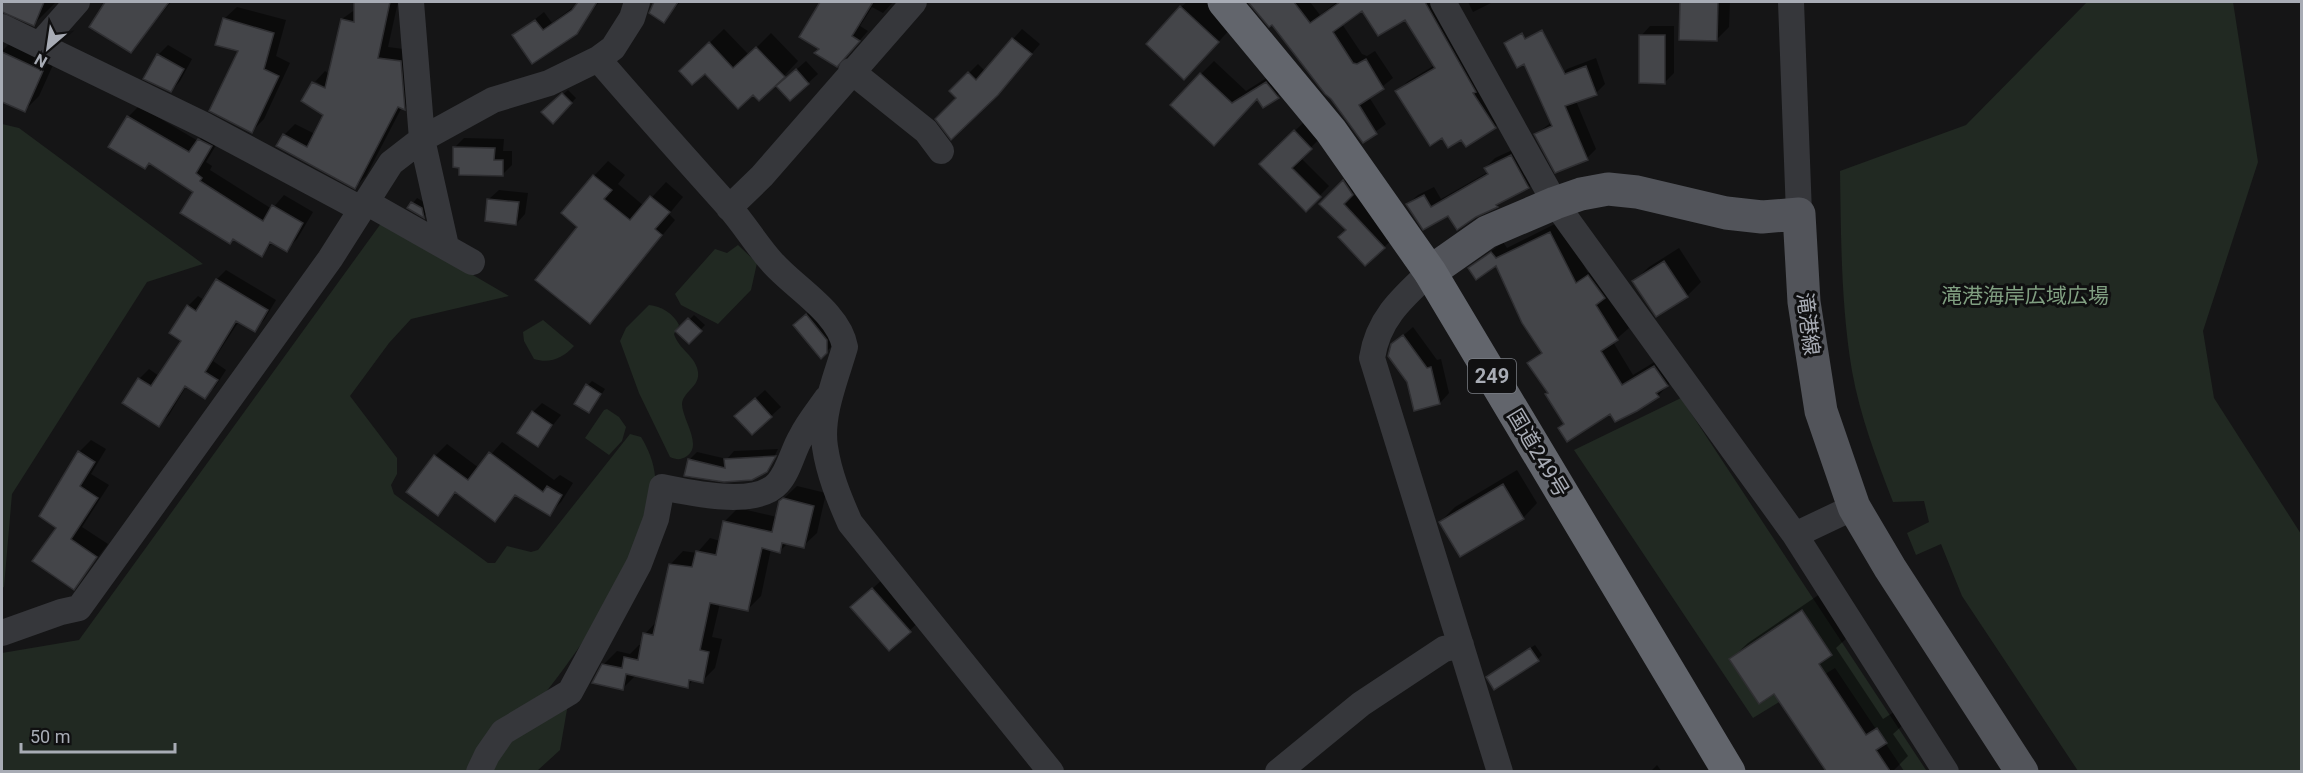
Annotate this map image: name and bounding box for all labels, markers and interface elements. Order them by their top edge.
north arrow [18,18,78,78]
text: N [31,50,51,72]
park label: 滝港海岸広域広場 [1941,284,2109,308]
street label: 滝港線 [1792,291,1824,357]
road number: 249 [1468,359,1516,393]
street label: 国道249号 [1502,405,1574,501]
scale bar [21,716,176,754]
text: 50 m [30,726,70,747]

